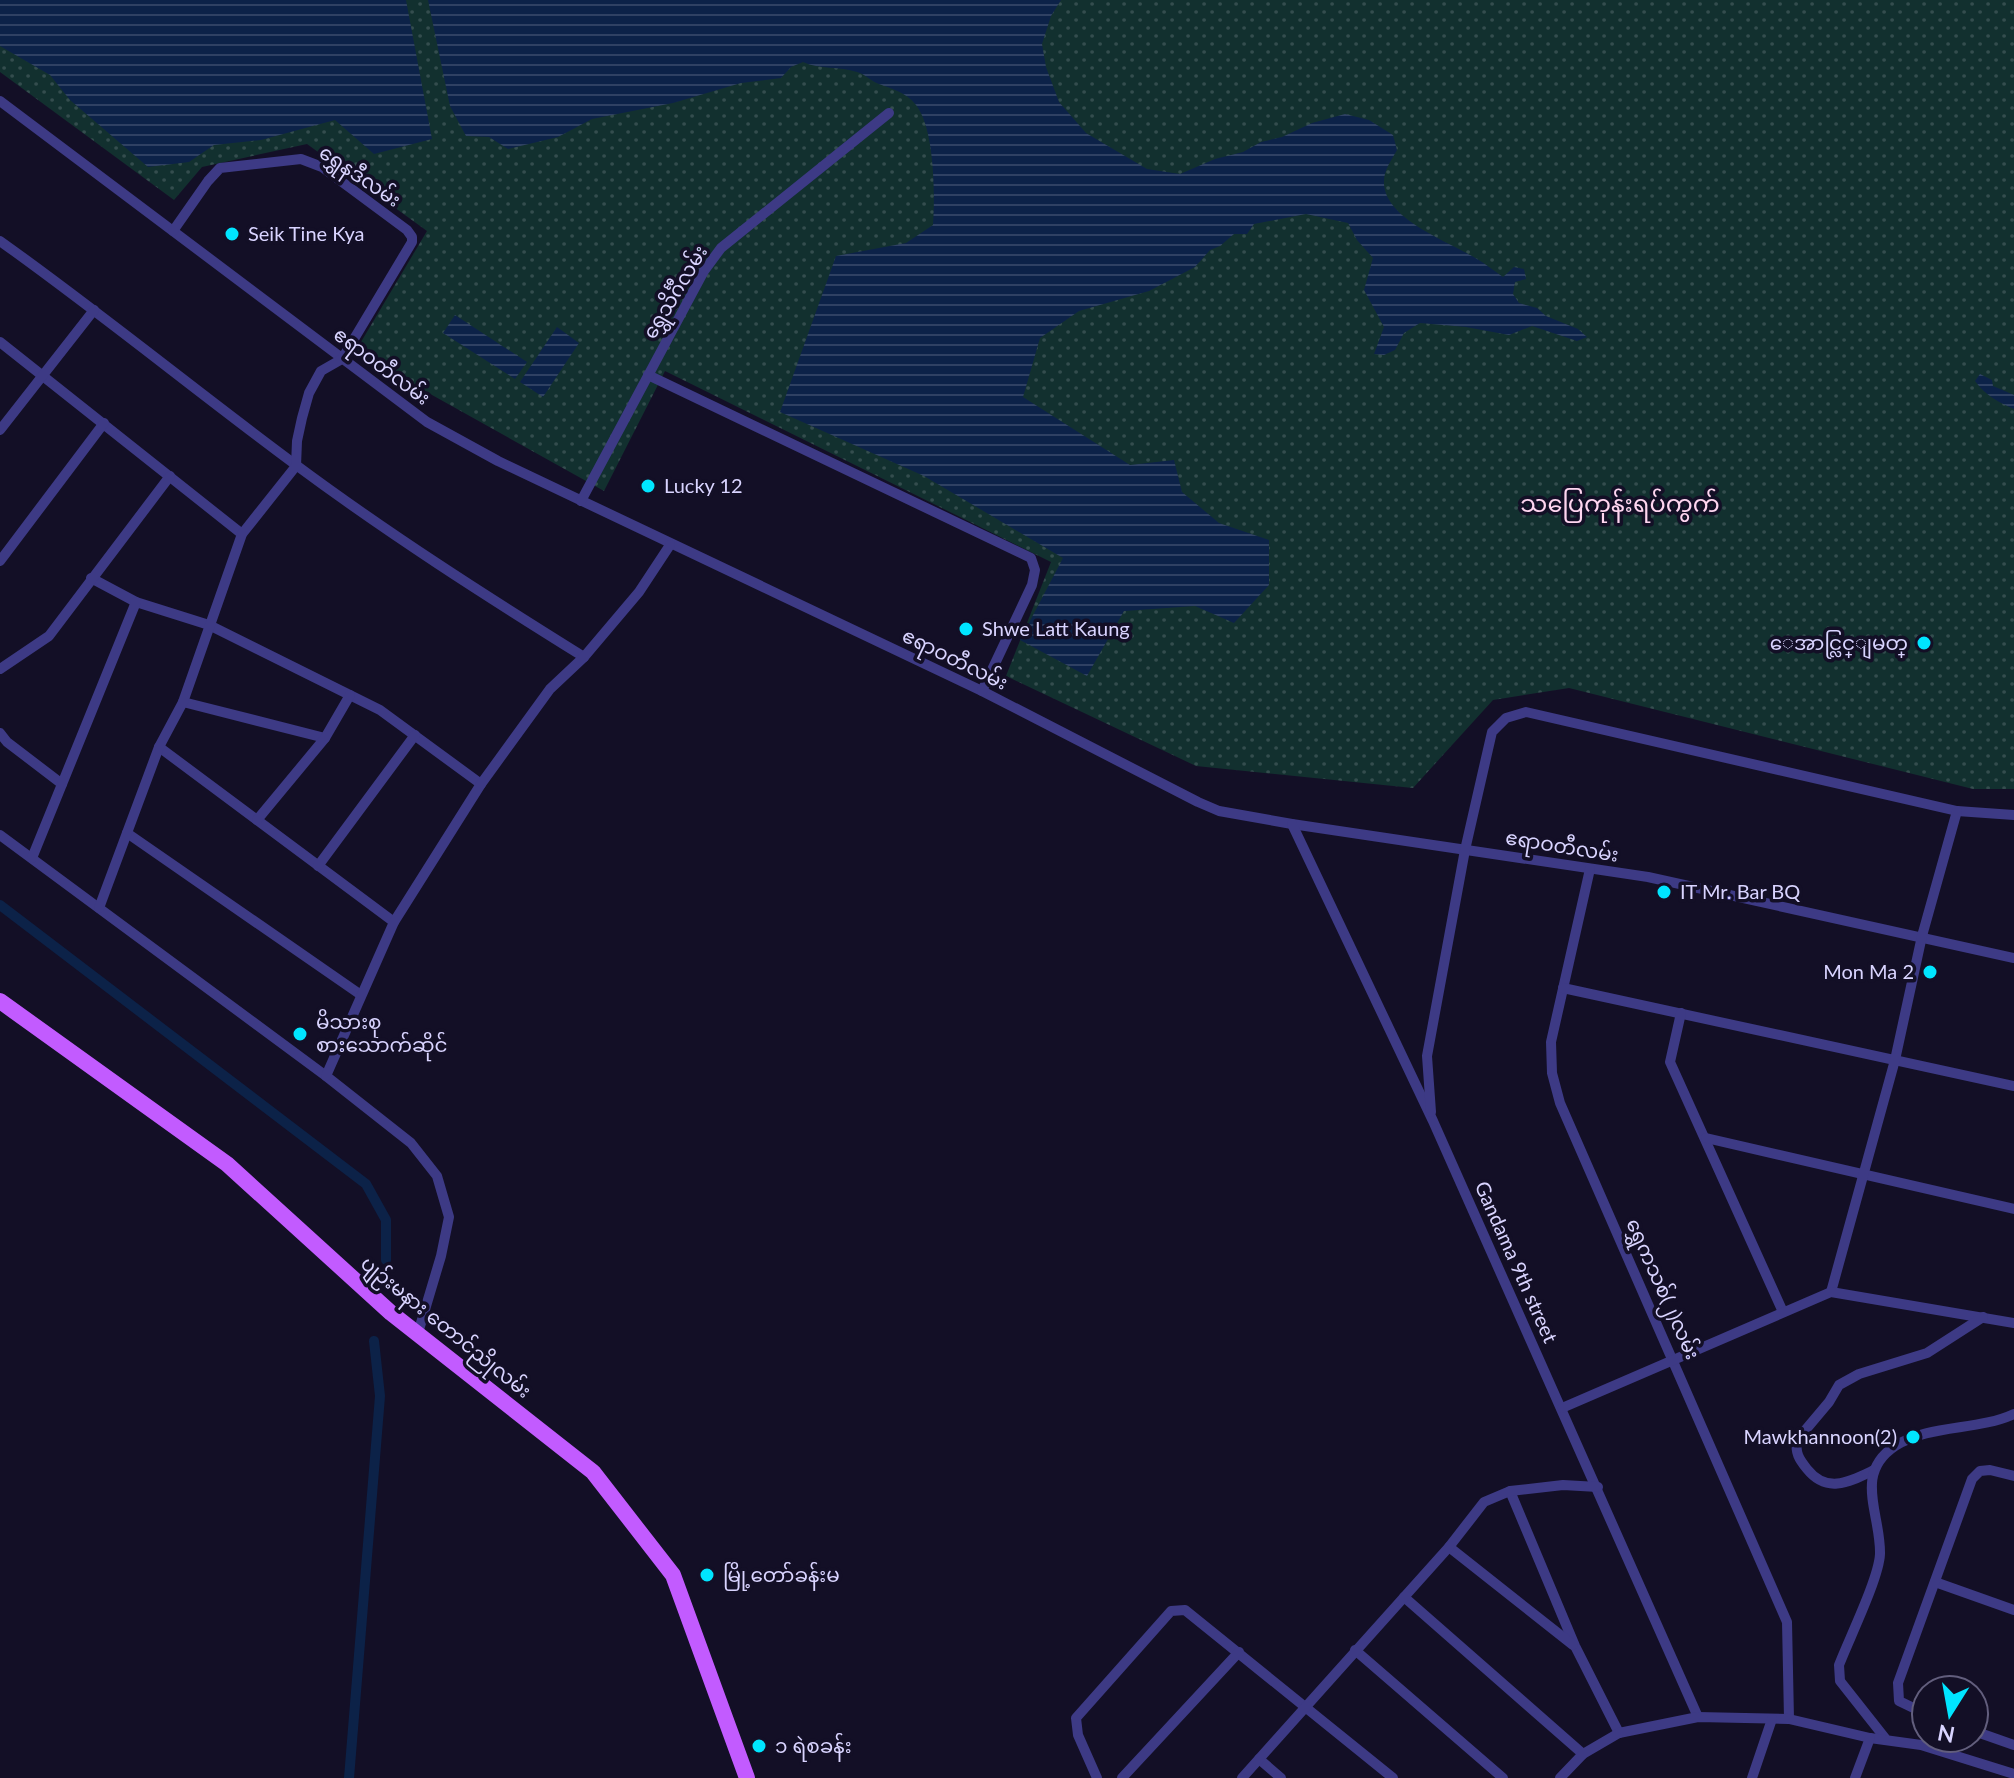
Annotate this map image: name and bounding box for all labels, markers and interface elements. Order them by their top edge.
street label: ရွှေနဒီလမ်း [312,138,407,215]
place label: Seik Tine Kya [248,221,364,245]
marker: Seik Tine Kya [223,225,241,243]
street label: ရွှေသိင်္ဂီလမ်း [636,240,716,345]
street label: ဧရာဝတီလမ်း [327,320,436,413]
place label: Lucky 12 [664,473,743,497]
marker: Lucky 12 [639,477,657,495]
district label: သပြေကုန်းရပ်ကွက် [1520,488,1720,523]
place label: Shwe Latt Kaung [982,616,1130,640]
marker: Shwe Latt Kaung [957,620,975,638]
street label: ဧရာဝတီလမ်း [897,621,1013,698]
place label: ေအာင္လြင္ျမတ္ [1770,630,1908,659]
marker: ေအာင္လြင္ျမတ္ [1915,634,1933,652]
street label: ဧရာဝတီလမ်း [1503,823,1621,871]
place label: IT Mr. Bar BQ [1680,879,1800,903]
marker: IT Mr. Bar BQ [1655,883,1673,901]
place label: Mon Ma 2 [1823,959,1914,983]
marker: Mon Ma 2 [1921,963,1939,981]
place label: မိသားစု စားသောက်ဆိုင် [316,1008,448,1062]
marker: မိသားစု စားသောက်ဆိုင် [291,1025,309,1043]
street label: Gandama 9th street [1471,1177,1563,1346]
street label: ရွှေကသစ်(၂)လမ်း [1618,1214,1707,1365]
street label: ပျဉ်းမနား တောင်ညိုလမ်း [353,1249,537,1406]
place label: Mawkhannoon(2) [1743,1424,1897,1448]
marker: Mawkhannoon(2) [1904,1428,1922,1446]
place label: မြို့တော်ခန်းမ [723,1561,840,1591]
marker: မြို့တော်ခန်းမ [698,1566,716,1584]
north arrow [1910,1674,1990,1754]
text: N [1935,1719,1957,1749]
place label: ၁ ရဲစခန်း [775,1732,852,1762]
marker: ၁ ရဲစခန်း [750,1737,768,1755]

